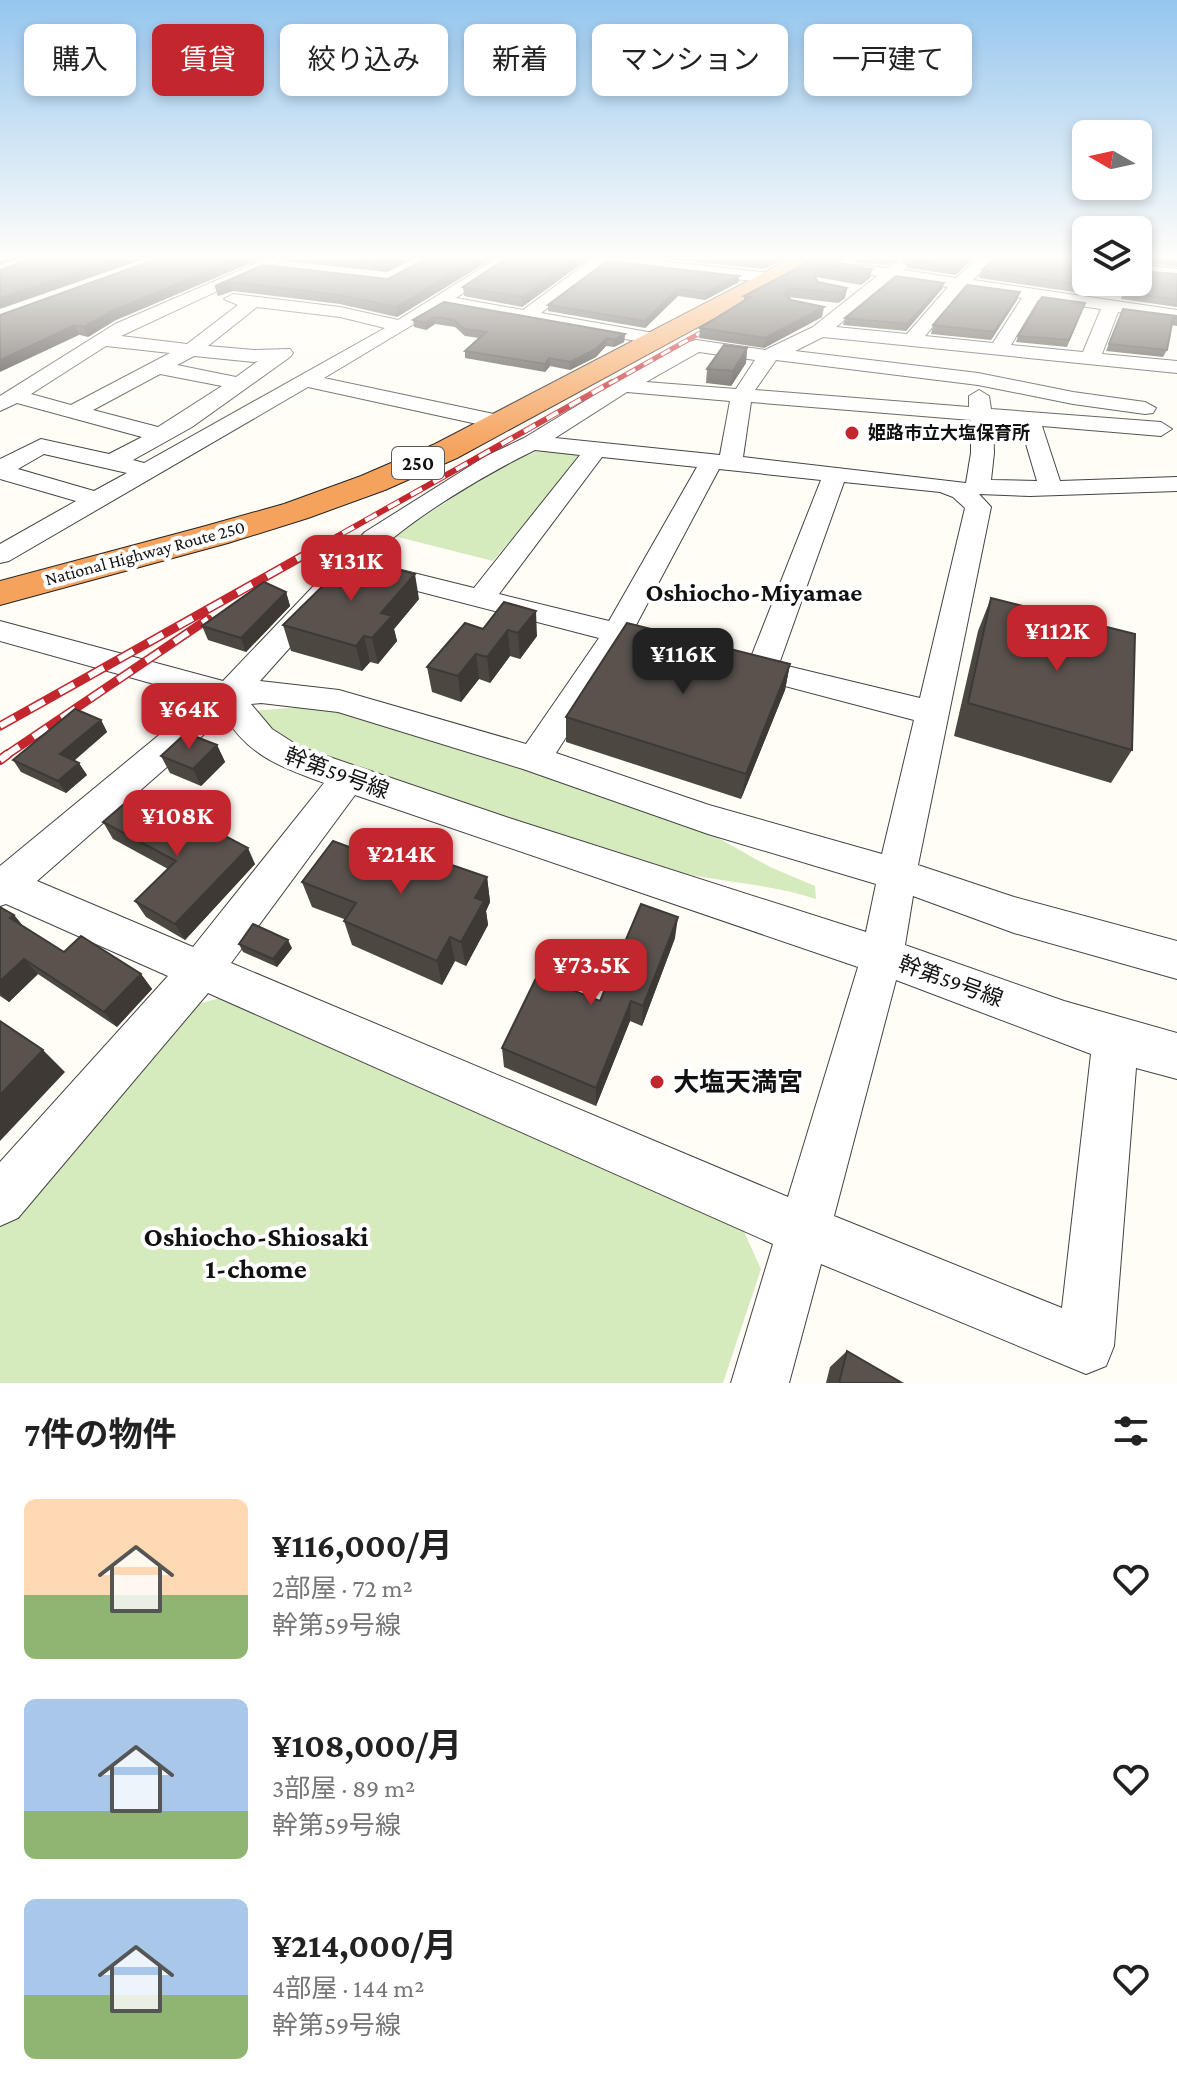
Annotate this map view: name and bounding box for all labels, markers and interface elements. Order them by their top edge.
chip: 購入 [24,24,136,96]
chip: 賃貸 [152,24,264,96]
chip: 絞り込み [280,24,448,96]
chip: 新着 [464,24,576,96]
chip: マンション [592,24,788,96]
chip: 一戸建て [804,24,972,96]
north arrow [1072,120,1152,200]
map controls [1072,120,1152,296]
button: layers [1072,216,1152,296]
place label: 姫路市立大塩保育所 [868,423,1030,443]
marker: 姫路市立大塩保育所 [843,424,861,442]
road number: 250 [392,447,444,479]
street label: National Highway Route 250 [43,517,247,589]
pin: ¥131K [295,535,407,603]
text: ¥131K [319,546,383,575]
district label: Oshiocho-Miyamae [646,578,862,607]
pin: ¥112K [1001,605,1113,673]
text: ¥112K [1025,616,1089,645]
pin: ¥116K [627,628,739,696]
text: ¥116K [650,639,716,668]
pin: ¥64K [142,683,236,751]
text: ¥64K [159,694,219,723]
street label: 幹第59号線 [281,743,393,803]
pin: ¥108K [121,790,233,858]
text: ¥108K [141,801,213,830]
pin: ¥214K [345,828,457,896]
text: ¥214K [367,839,435,868]
pin: ¥73.5K [526,939,656,1007]
text: ¥73.5K [553,950,629,979]
street label: 幹第59号線 [895,951,1007,1011]
place label: 大塩天満宮 [673,1068,803,1097]
marker: 大塩天満宮 [648,1073,666,1091]
district label: Oshiocho-Shiosaki 1-chome [144,1221,368,1284]
icon: filters [1109,1409,1153,1453]
text: 7件の物件 [24,1416,176,1453]
text: ¥116,000/月 [272,1527,453,1564]
icon: home [88,1531,184,1627]
icon: heart [1109,1557,1153,1601]
text: 2部屋 · 72 m² [272,1574,413,1603]
text: 幹第59号線 [272,1611,401,1640]
text: ¥108,000/月 [272,1727,462,1764]
icon: home [88,1731,184,1827]
icon: heart [1109,1757,1153,1801]
text: 3部屋 · 89 m² [272,1774,415,1803]
text: 幹第59号線 [272,1811,401,1840]
text: ¥214,000/月 [272,1927,457,1964]
icon: home [88,1931,184,2027]
icon: heart [1109,1957,1153,2001]
text: 4部屋 · 144 m² [272,1974,424,2003]
text: 幹第59号線 [272,2011,401,2040]

